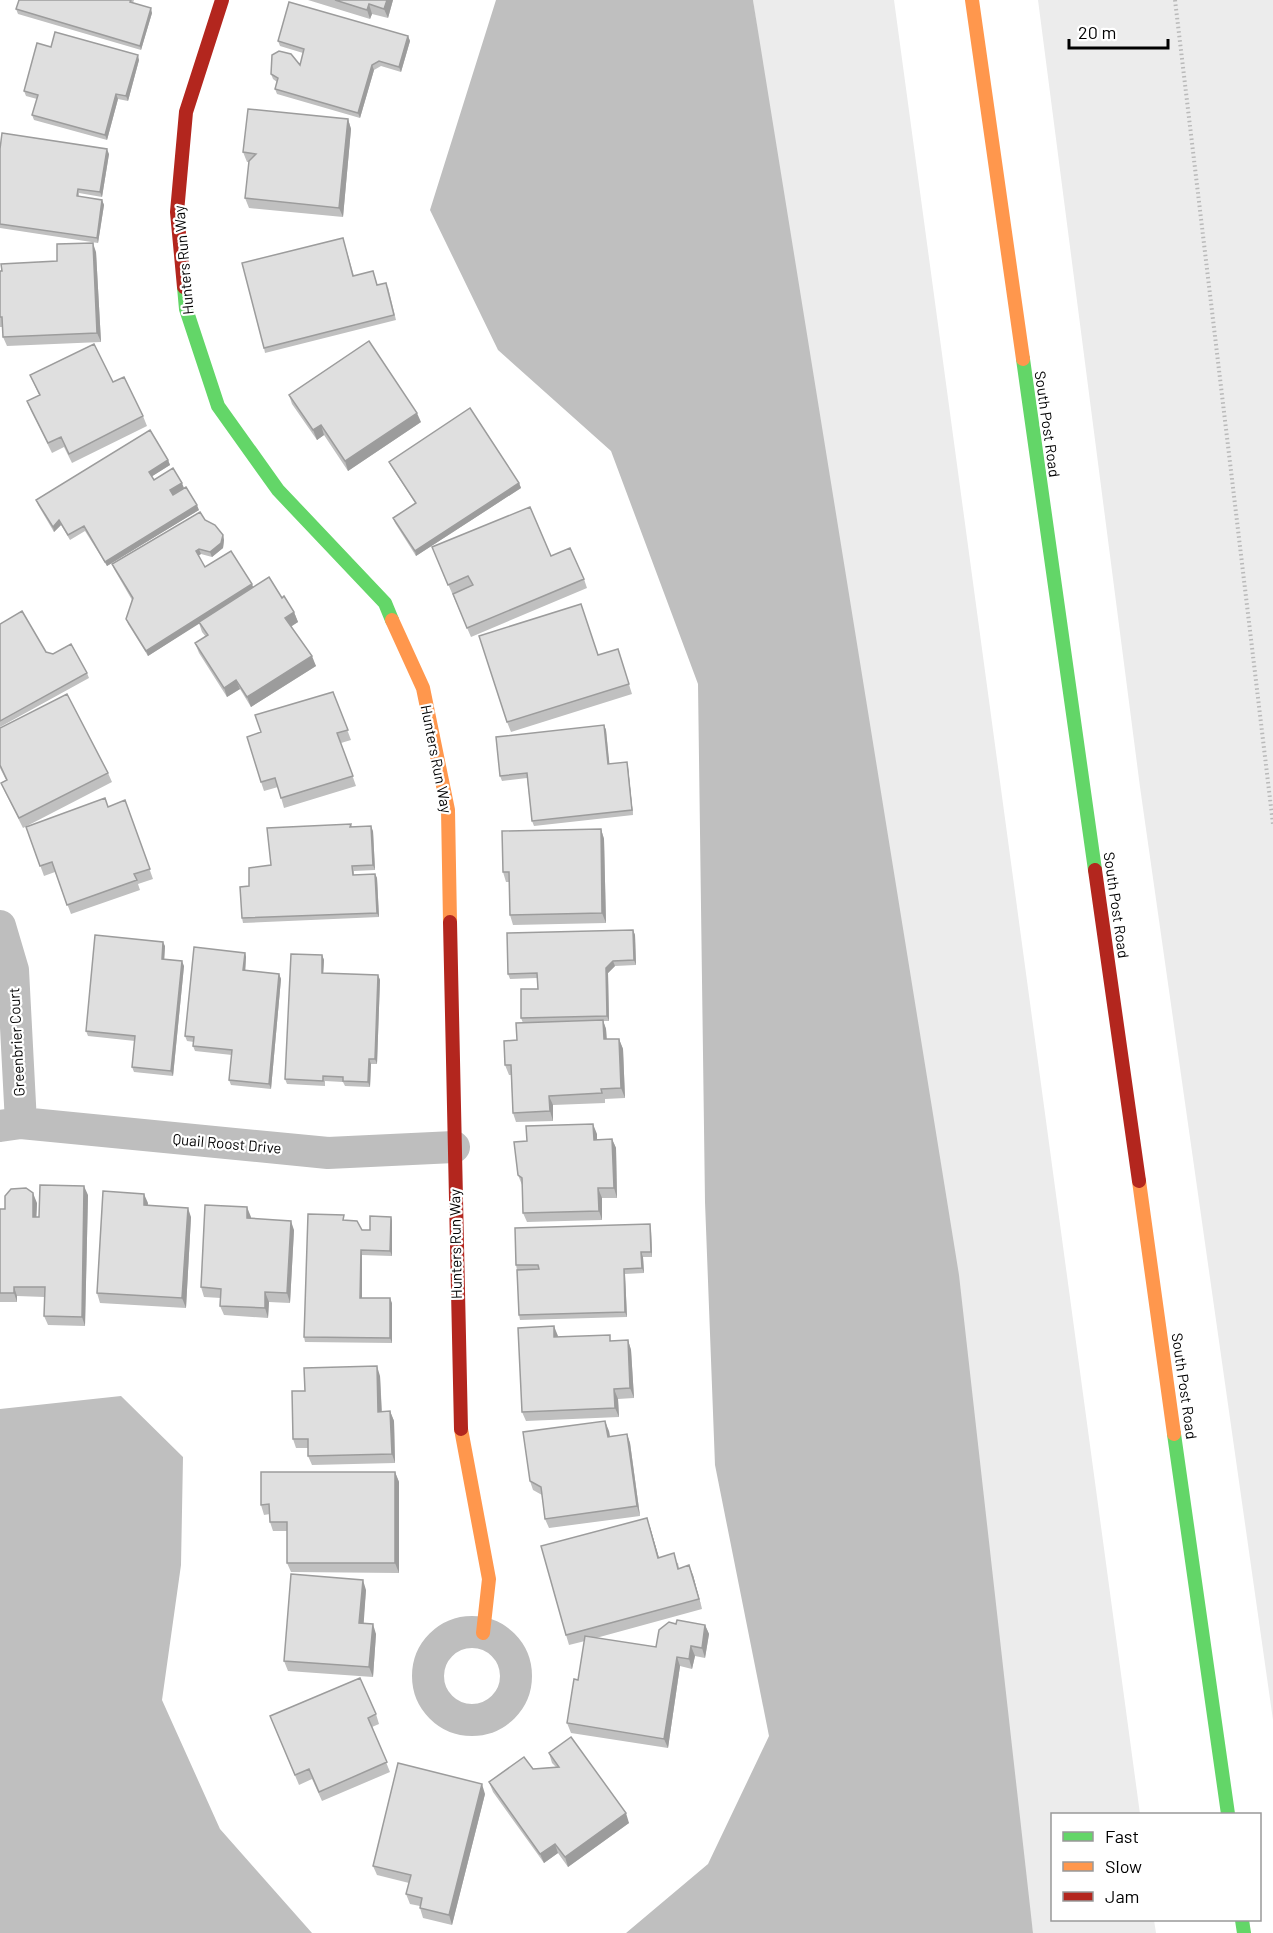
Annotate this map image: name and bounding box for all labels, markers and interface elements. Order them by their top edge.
scale bar [1069,12,1168,50]
text: 20 m [1078,21,1116,43]
street label: Hunters Run Way [169,204,197,316]
street label: South Post Road [1032,370,1064,478]
street label: Hunters Run Way [418,703,456,815]
street label: South Post Road [1101,851,1133,959]
street label: Greenbrier Court [4,987,28,1097]
street label: Quail Roost Drive [172,1129,282,1157]
street label: Hunters Run Way [445,1189,465,1299]
street label: South Post Road [1169,1332,1201,1440]
legend [1051,1813,1261,1921]
text: Fast [1105,1825,1139,1847]
text: Slow [1105,1855,1142,1877]
text: Jam [1105,1885,1139,1907]

